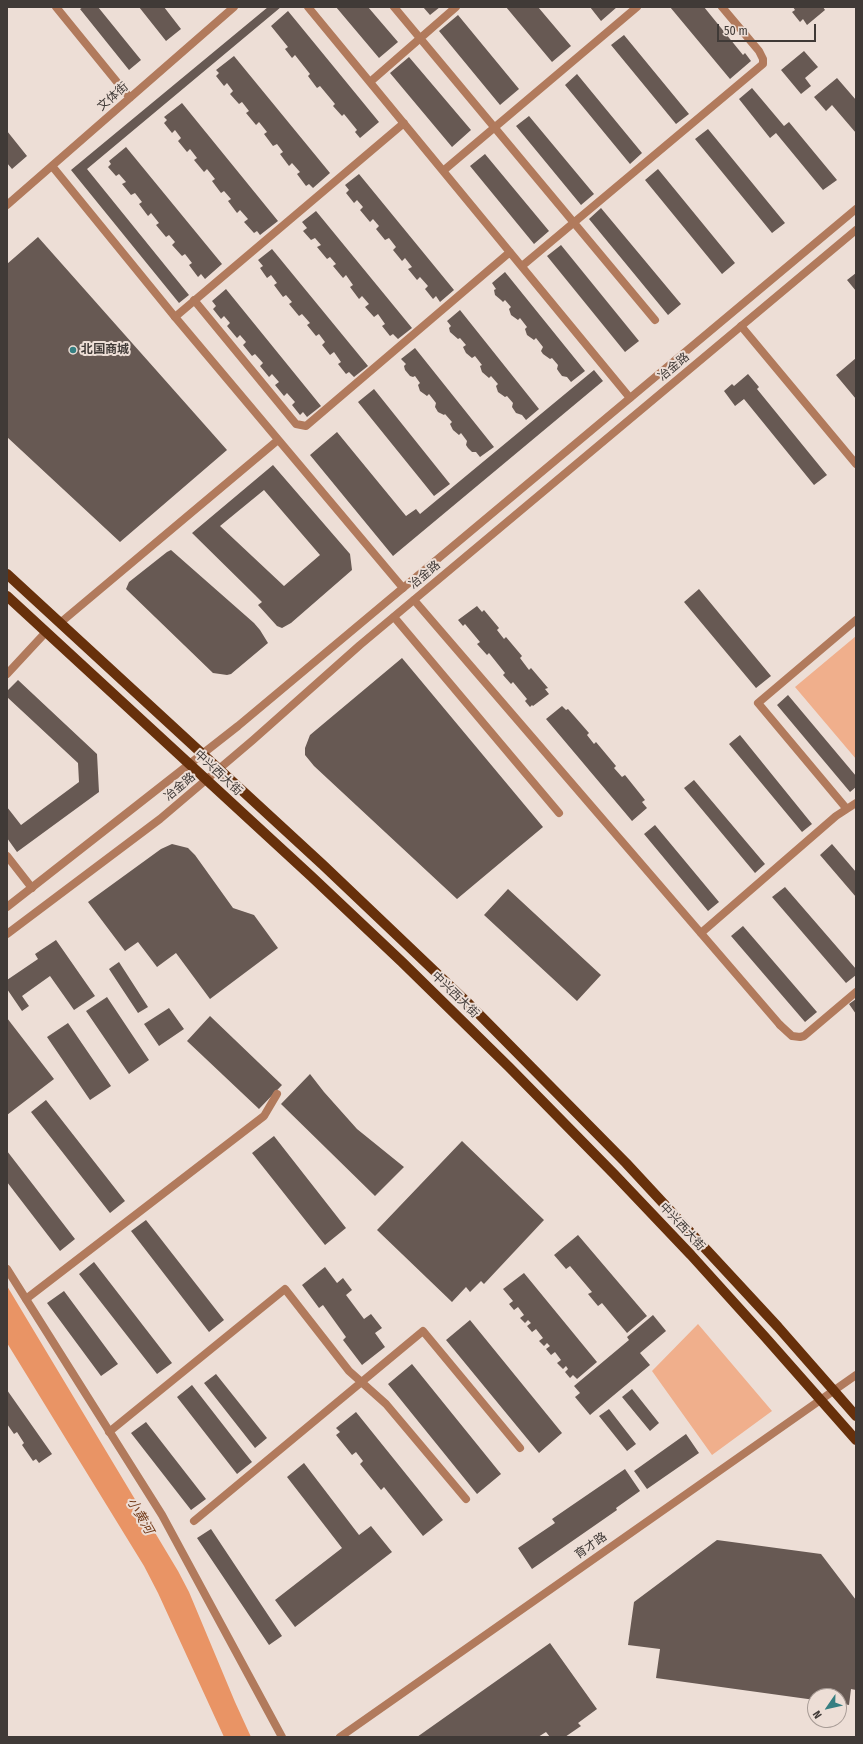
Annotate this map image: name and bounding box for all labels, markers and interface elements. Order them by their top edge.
scale bar [719,16,818,42]
text: 50 m [724,24,748,38]
street label: 文体街 [95,80,131,114]
place label: 北国商城 [81,343,129,357]
marker: 北国商城 [68,345,78,355]
street label: 冶金路 [656,350,692,384]
street label: 冶金路 [407,558,443,592]
street label: 中兴西大街 [191,747,245,799]
street label: 冶金路 [162,770,198,804]
street label: 中兴西大街 [428,969,482,1021]
street label: 中兴西大街 [656,1200,708,1254]
water label: 小黄河 [123,1495,157,1537]
street label: 育才路 [572,1530,610,1562]
north arrow [807,1688,847,1728]
text: N [810,1708,825,1721]

